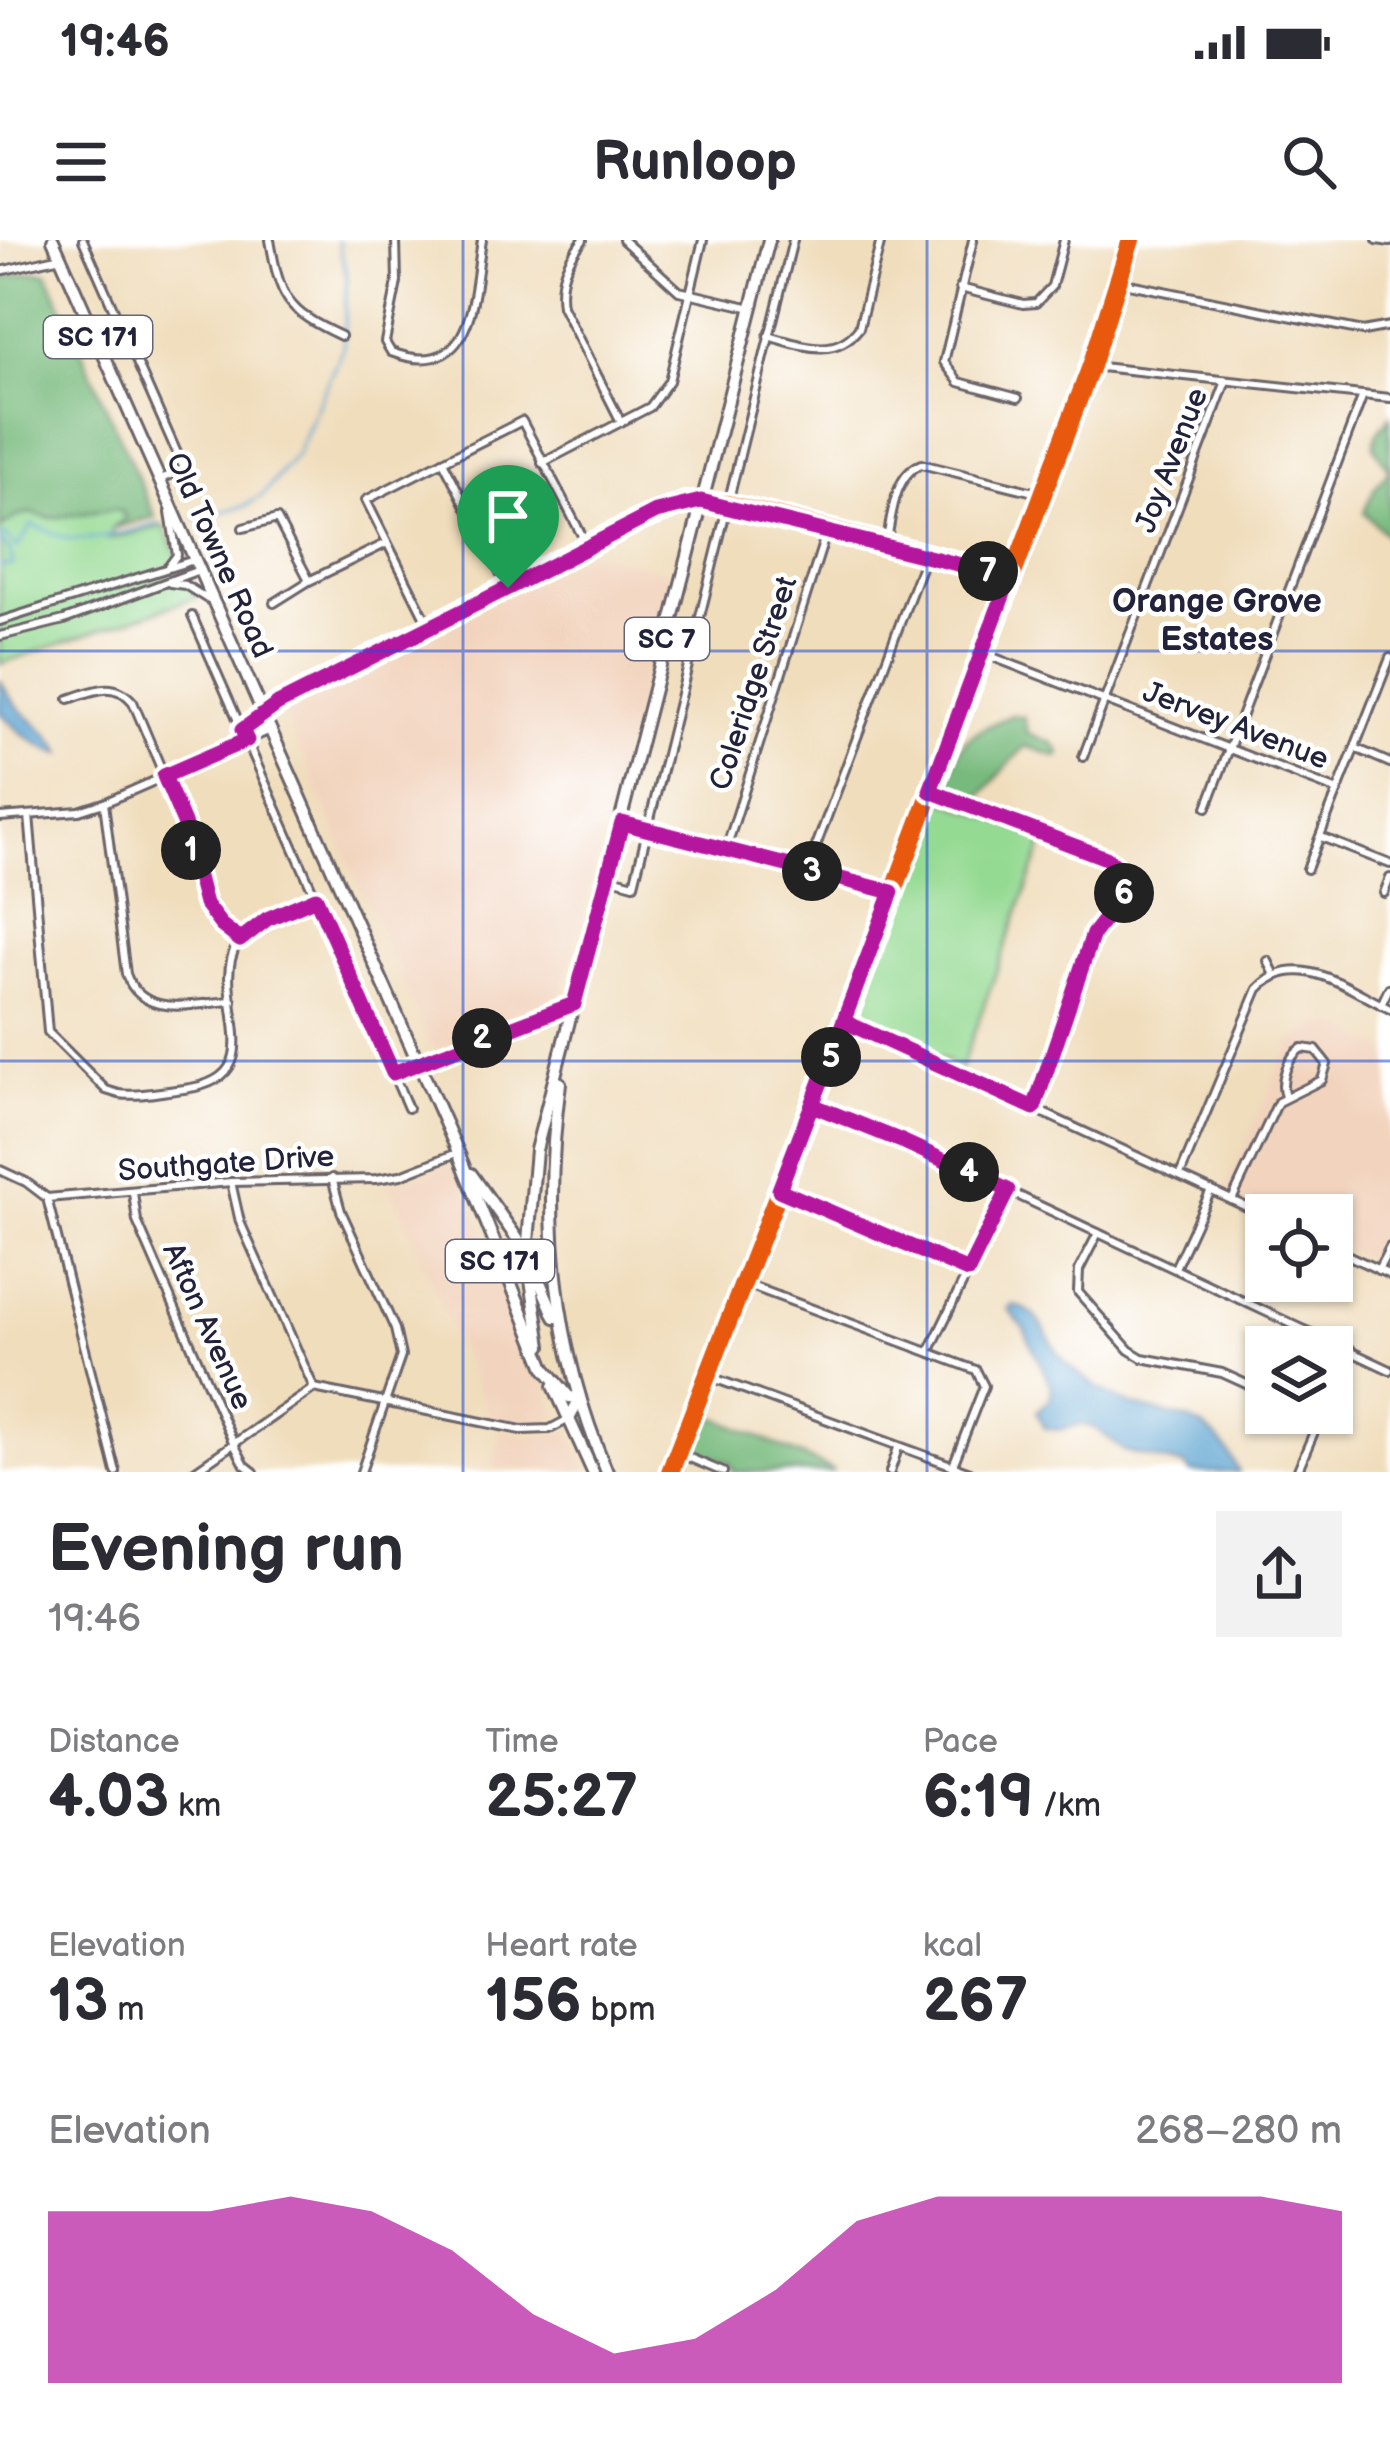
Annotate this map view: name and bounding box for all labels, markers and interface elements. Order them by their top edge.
text: 19:46 [60,15,170,70]
icon: menu [48,129,114,195]
icon: search [1276,129,1342,195]
text: Runloop [593,130,797,195]
road number: SC 171 [44,316,152,358]
street label: Joy Avenue [1128,383,1216,538]
street label: Old Towne Road [158,447,280,664]
pin [457,465,559,588]
icon: arrive [475,483,541,549]
pin: 7 [958,541,1018,601]
text: 7 [979,551,997,591]
street label: Coleridge Street [702,572,805,795]
district label: Orange Grove Estates [1112,582,1322,660]
road number: SC 7 [625,618,709,660]
street label: Jervey Avenue [1138,674,1333,778]
pin: 1 [161,820,221,880]
text: 1 [184,830,198,870]
pin: 3 [782,841,842,901]
text: 3 [802,851,822,891]
pin: 6 [1094,863,1154,923]
text: 6 [1114,873,1134,913]
pin: 2 [452,1008,512,1068]
text: 2 [472,1018,492,1058]
pin: 5 [801,1027,861,1087]
text: 5 [821,1037,841,1077]
street label: Southgate Drive [117,1138,335,1190]
pin: 4 [939,1142,999,1202]
text: 4 [959,1152,979,1192]
map controls [1245,1194,1353,1434]
button: locate [1245,1194,1353,1302]
street label: Afton Avenue [154,1237,260,1415]
road number: SC 171 [446,1240,554,1282]
button: layers [1245,1326,1353,1434]
text: Evening run [48,1511,404,1590]
button: share [1216,1511,1342,1637]
text: 19:46 [48,1596,141,1643]
text: Distance [48,1722,180,1762]
text: Time [485,1722,558,1762]
text: Pace [923,1722,998,1762]
text: 4.03 [48,1762,169,1834]
text: 25:27 [485,1762,638,1834]
text: 6:19 [923,1762,1034,1834]
text: km [169,1786,221,1826]
text: /km [1034,1786,1101,1826]
text: Elevation [48,1926,186,1966]
text: Heart rate [485,1926,638,1966]
text: kcal [923,1926,982,1966]
text: 13 [48,1966,108,2038]
text: 156 [485,1966,582,2038]
text: 267 [923,1966,1028,2038]
text: m [108,1990,145,2030]
text: bpm [582,1990,656,2030]
text: Elevation [48,2108,211,2155]
text: 268–280 m [1135,2108,1342,2155]

